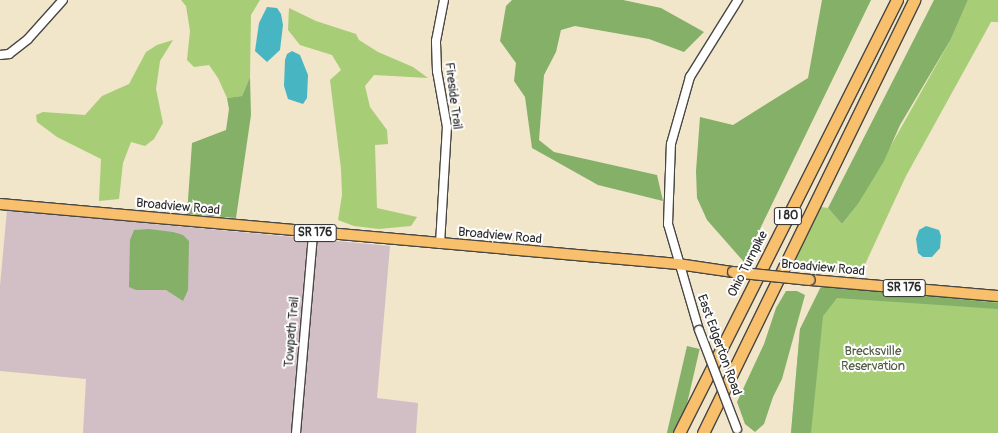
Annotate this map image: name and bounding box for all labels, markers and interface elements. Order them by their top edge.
street label: Fireside Trail [441,61,465,131]
street label: Broadview Road [135,196,221,218]
road number: I 80 [773,206,803,226]
road number: SR 176 [293,223,337,243]
street label: Broadview Road [457,225,543,247]
street label: Ohio Turnpike [725,228,771,300]
street label: Broadview Road [780,257,866,279]
road number: SR 176 [882,278,926,298]
street label: East Edgerton Road [693,292,745,398]
street label: Towpath Trail [281,296,303,368]
park label: Brecksville Reservation [841,344,905,375]

